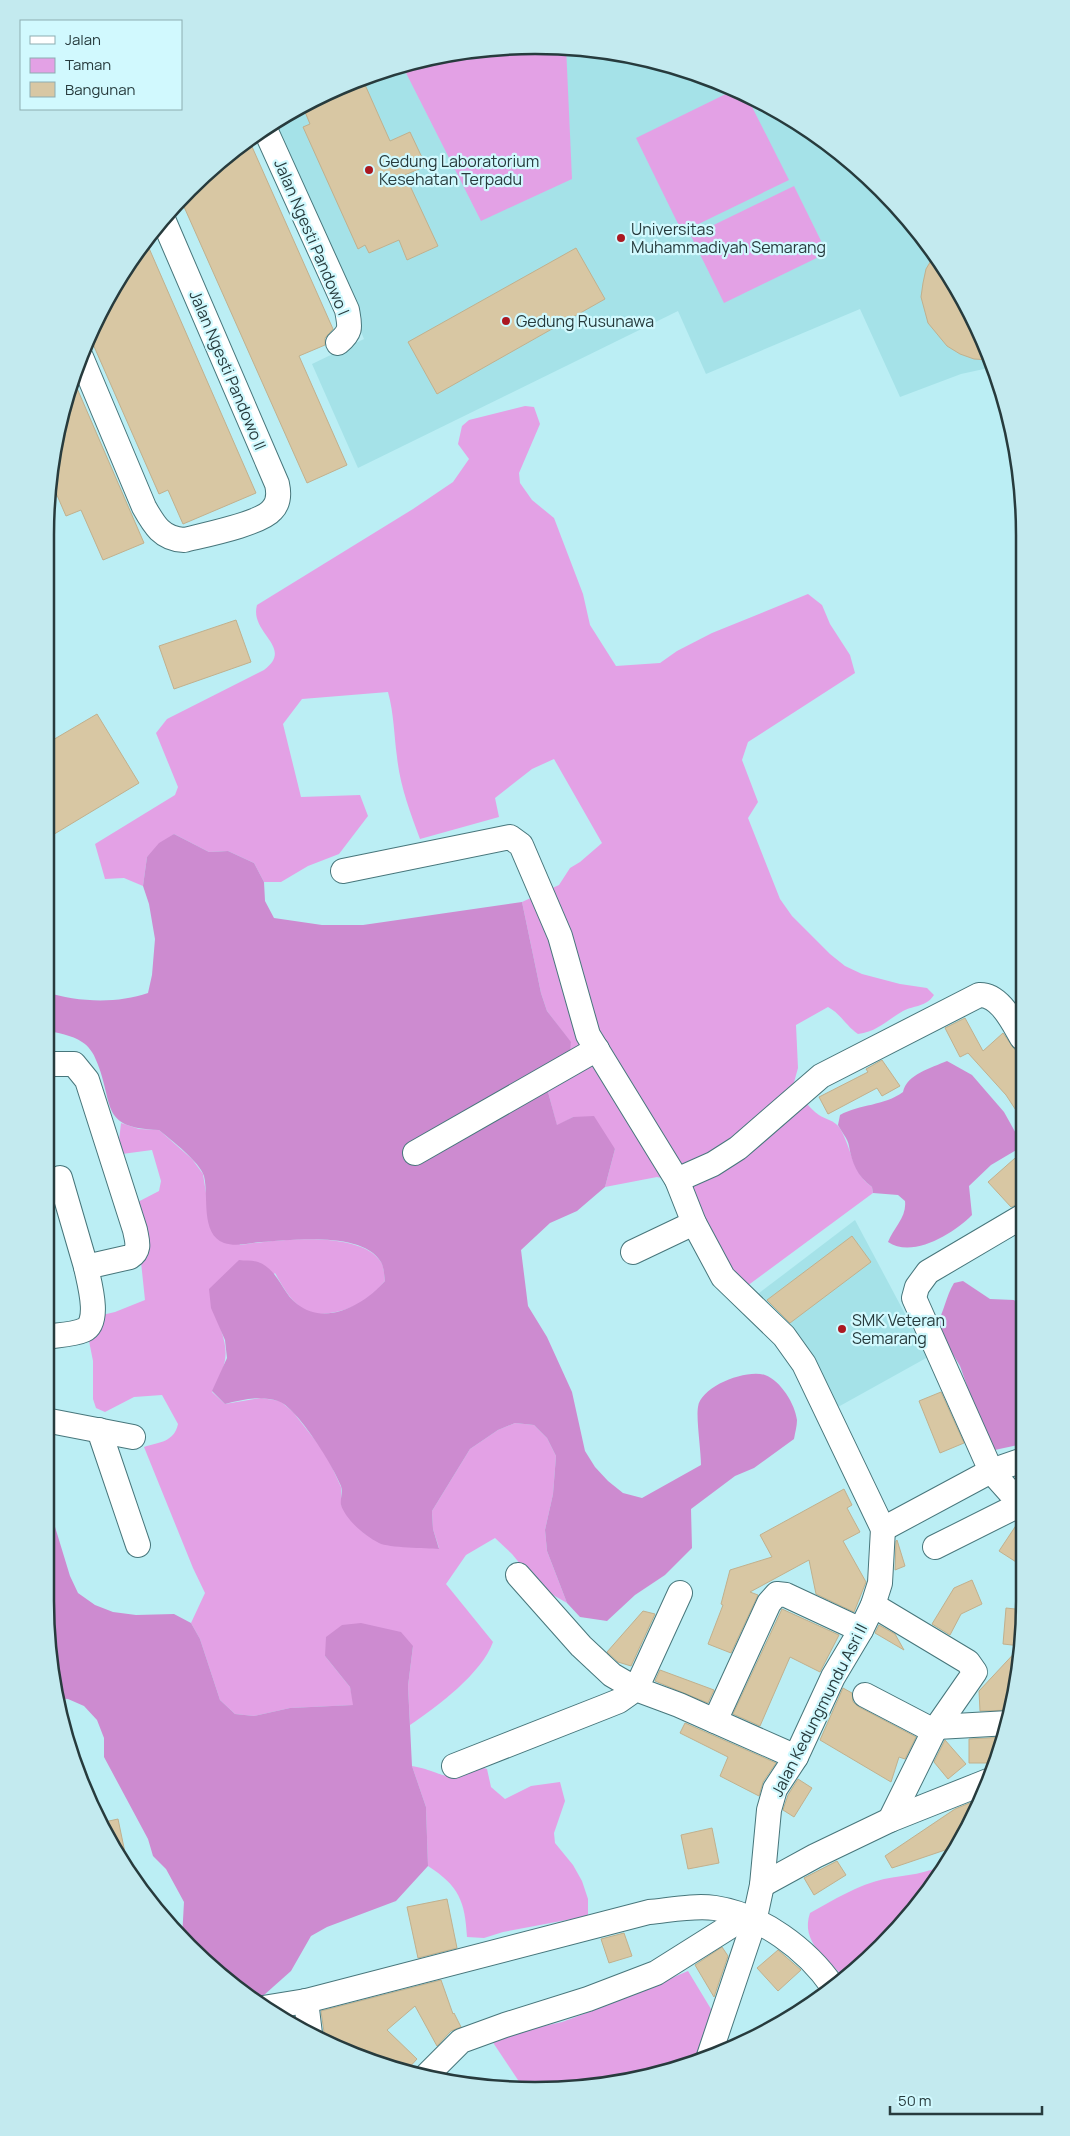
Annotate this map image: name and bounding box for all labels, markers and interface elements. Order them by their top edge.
legend [20,20,182,110]
text: Jalan [65,29,101,50]
text: Taman [65,54,111,75]
text: Bangunan [65,79,135,100]
place label: Gedung Laboratorium Kesehatan Terpadu [379,150,539,190]
street label: Jalan Ngesti Pandowo I [269,155,355,319]
marker: Gedung Laboratorium Kesehatan Terpadu [363,164,375,176]
place label: Universitas Muhammadiyah Semarang [631,218,826,258]
marker: Universitas Muhammadiyah Semarang [615,232,627,244]
street label: Jalan Ngesti Pandowo II [184,287,272,453]
place label: Gedung Rusunawa [516,310,654,332]
marker: Gedung Rusunawa [500,315,512,327]
place label: SMK Veteran Semarang [852,1309,945,1349]
marker: SMK Veteran Semarang [836,1323,848,1335]
street label: Jalan Kedungmundu Asri II [766,1620,872,1800]
scale bar [890,2084,1042,2116]
text: 50 m [898,2090,932,2111]

